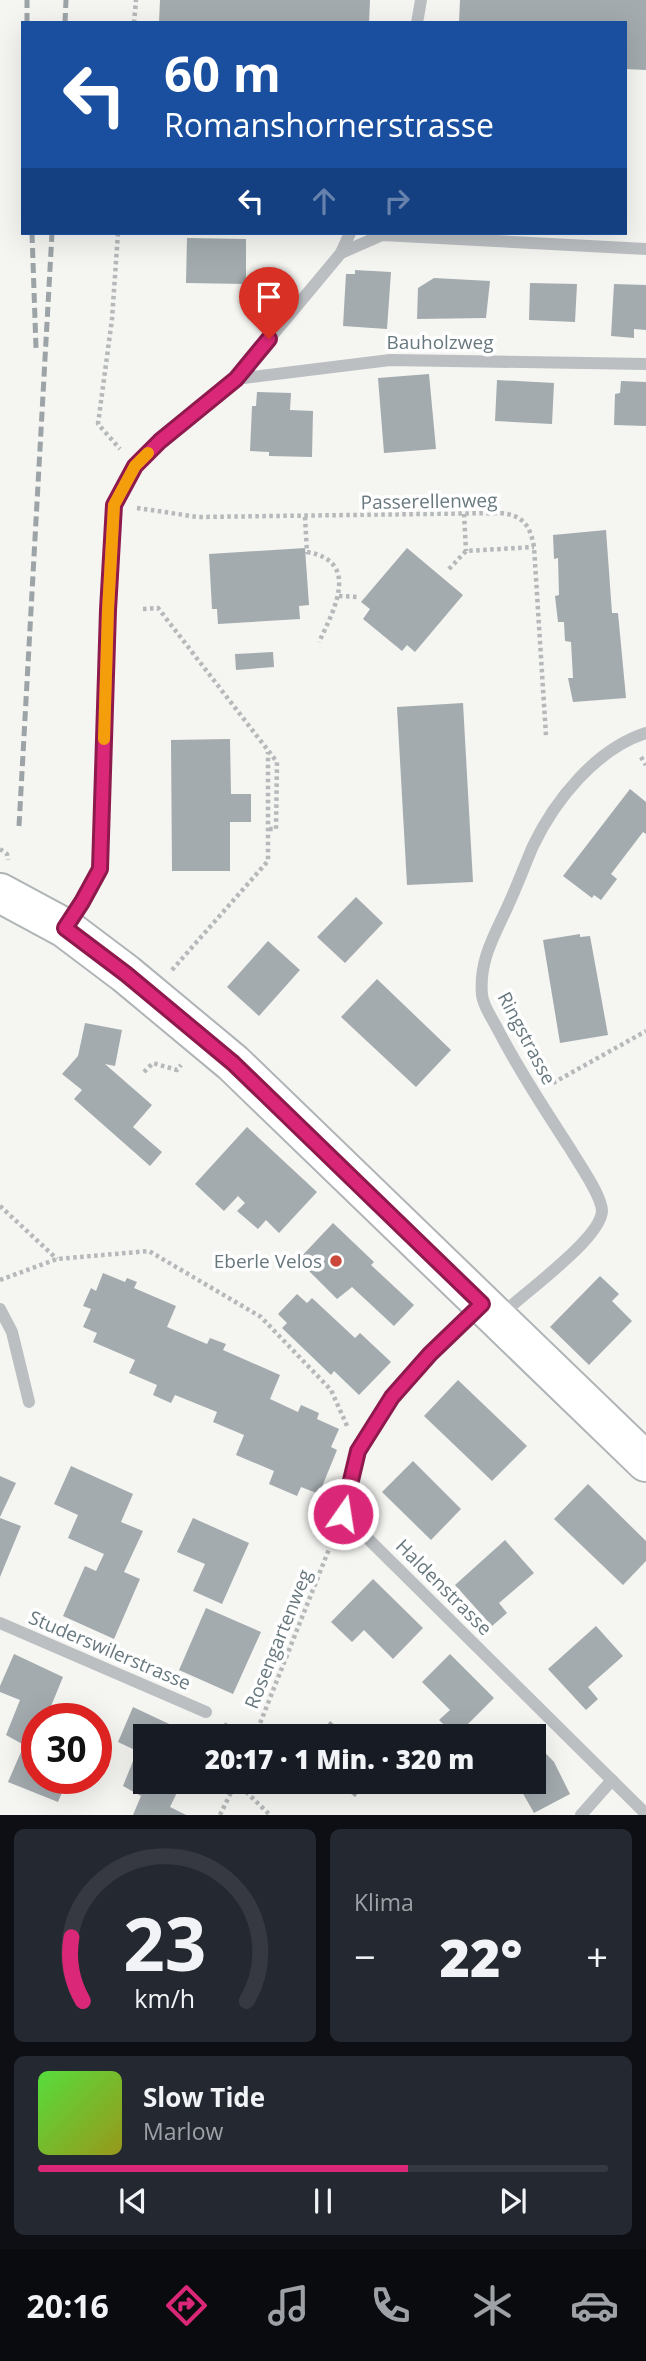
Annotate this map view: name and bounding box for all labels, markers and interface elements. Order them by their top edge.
text: 60 m [164,40,281,106]
icon: left [49,49,140,140]
text: Romanshornerstrasse [164,103,494,146]
icon: left [232,182,270,220]
icon: ahead [305,182,343,220]
icon: right [378,182,416,220]
pin [239,267,299,339]
icon: arrive [250,278,288,316]
street label: Bauholzweg [387,329,493,355]
street label: Passerellenweg [360,487,498,515]
street label: Ringstrasse [492,987,562,1089]
place label: Eberle Velos [214,1248,322,1274]
marker: Eberle Velos [328,1253,344,1269]
position arrow [306,1477,380,1551]
street label: Haldenstrasse [390,1533,498,1641]
street label: Rosengartenweg [238,1566,318,1712]
street label: Studerswilerstrasse [25,1604,195,1696]
speed limit sign: 30 [21,1703,112,1794]
text: 20:17 · 1 Min. · 320 m [205,1741,474,1777]
text: Klima [354,1886,414,1918]
text: 23 [123,1894,207,1993]
text: 22° [440,1921,522,1992]
text: − [354,1930,376,1982]
text: + [586,1930,608,1982]
text: km/h [135,1981,195,2015]
text: Slow Tide [143,2079,265,2115]
text: Marlow [143,2115,223,2147]
icon: previous [114,2182,152,2220]
icon: pause [304,2182,342,2220]
icon: next [494,2182,532,2220]
icon: directions [162,2281,211,2330]
icon: music [264,2281,313,2330]
icon: phone [366,2281,415,2330]
icon: climate [468,2281,517,2330]
icon: car [570,2281,619,2330]
text: 20:16 [27,2284,109,2327]

